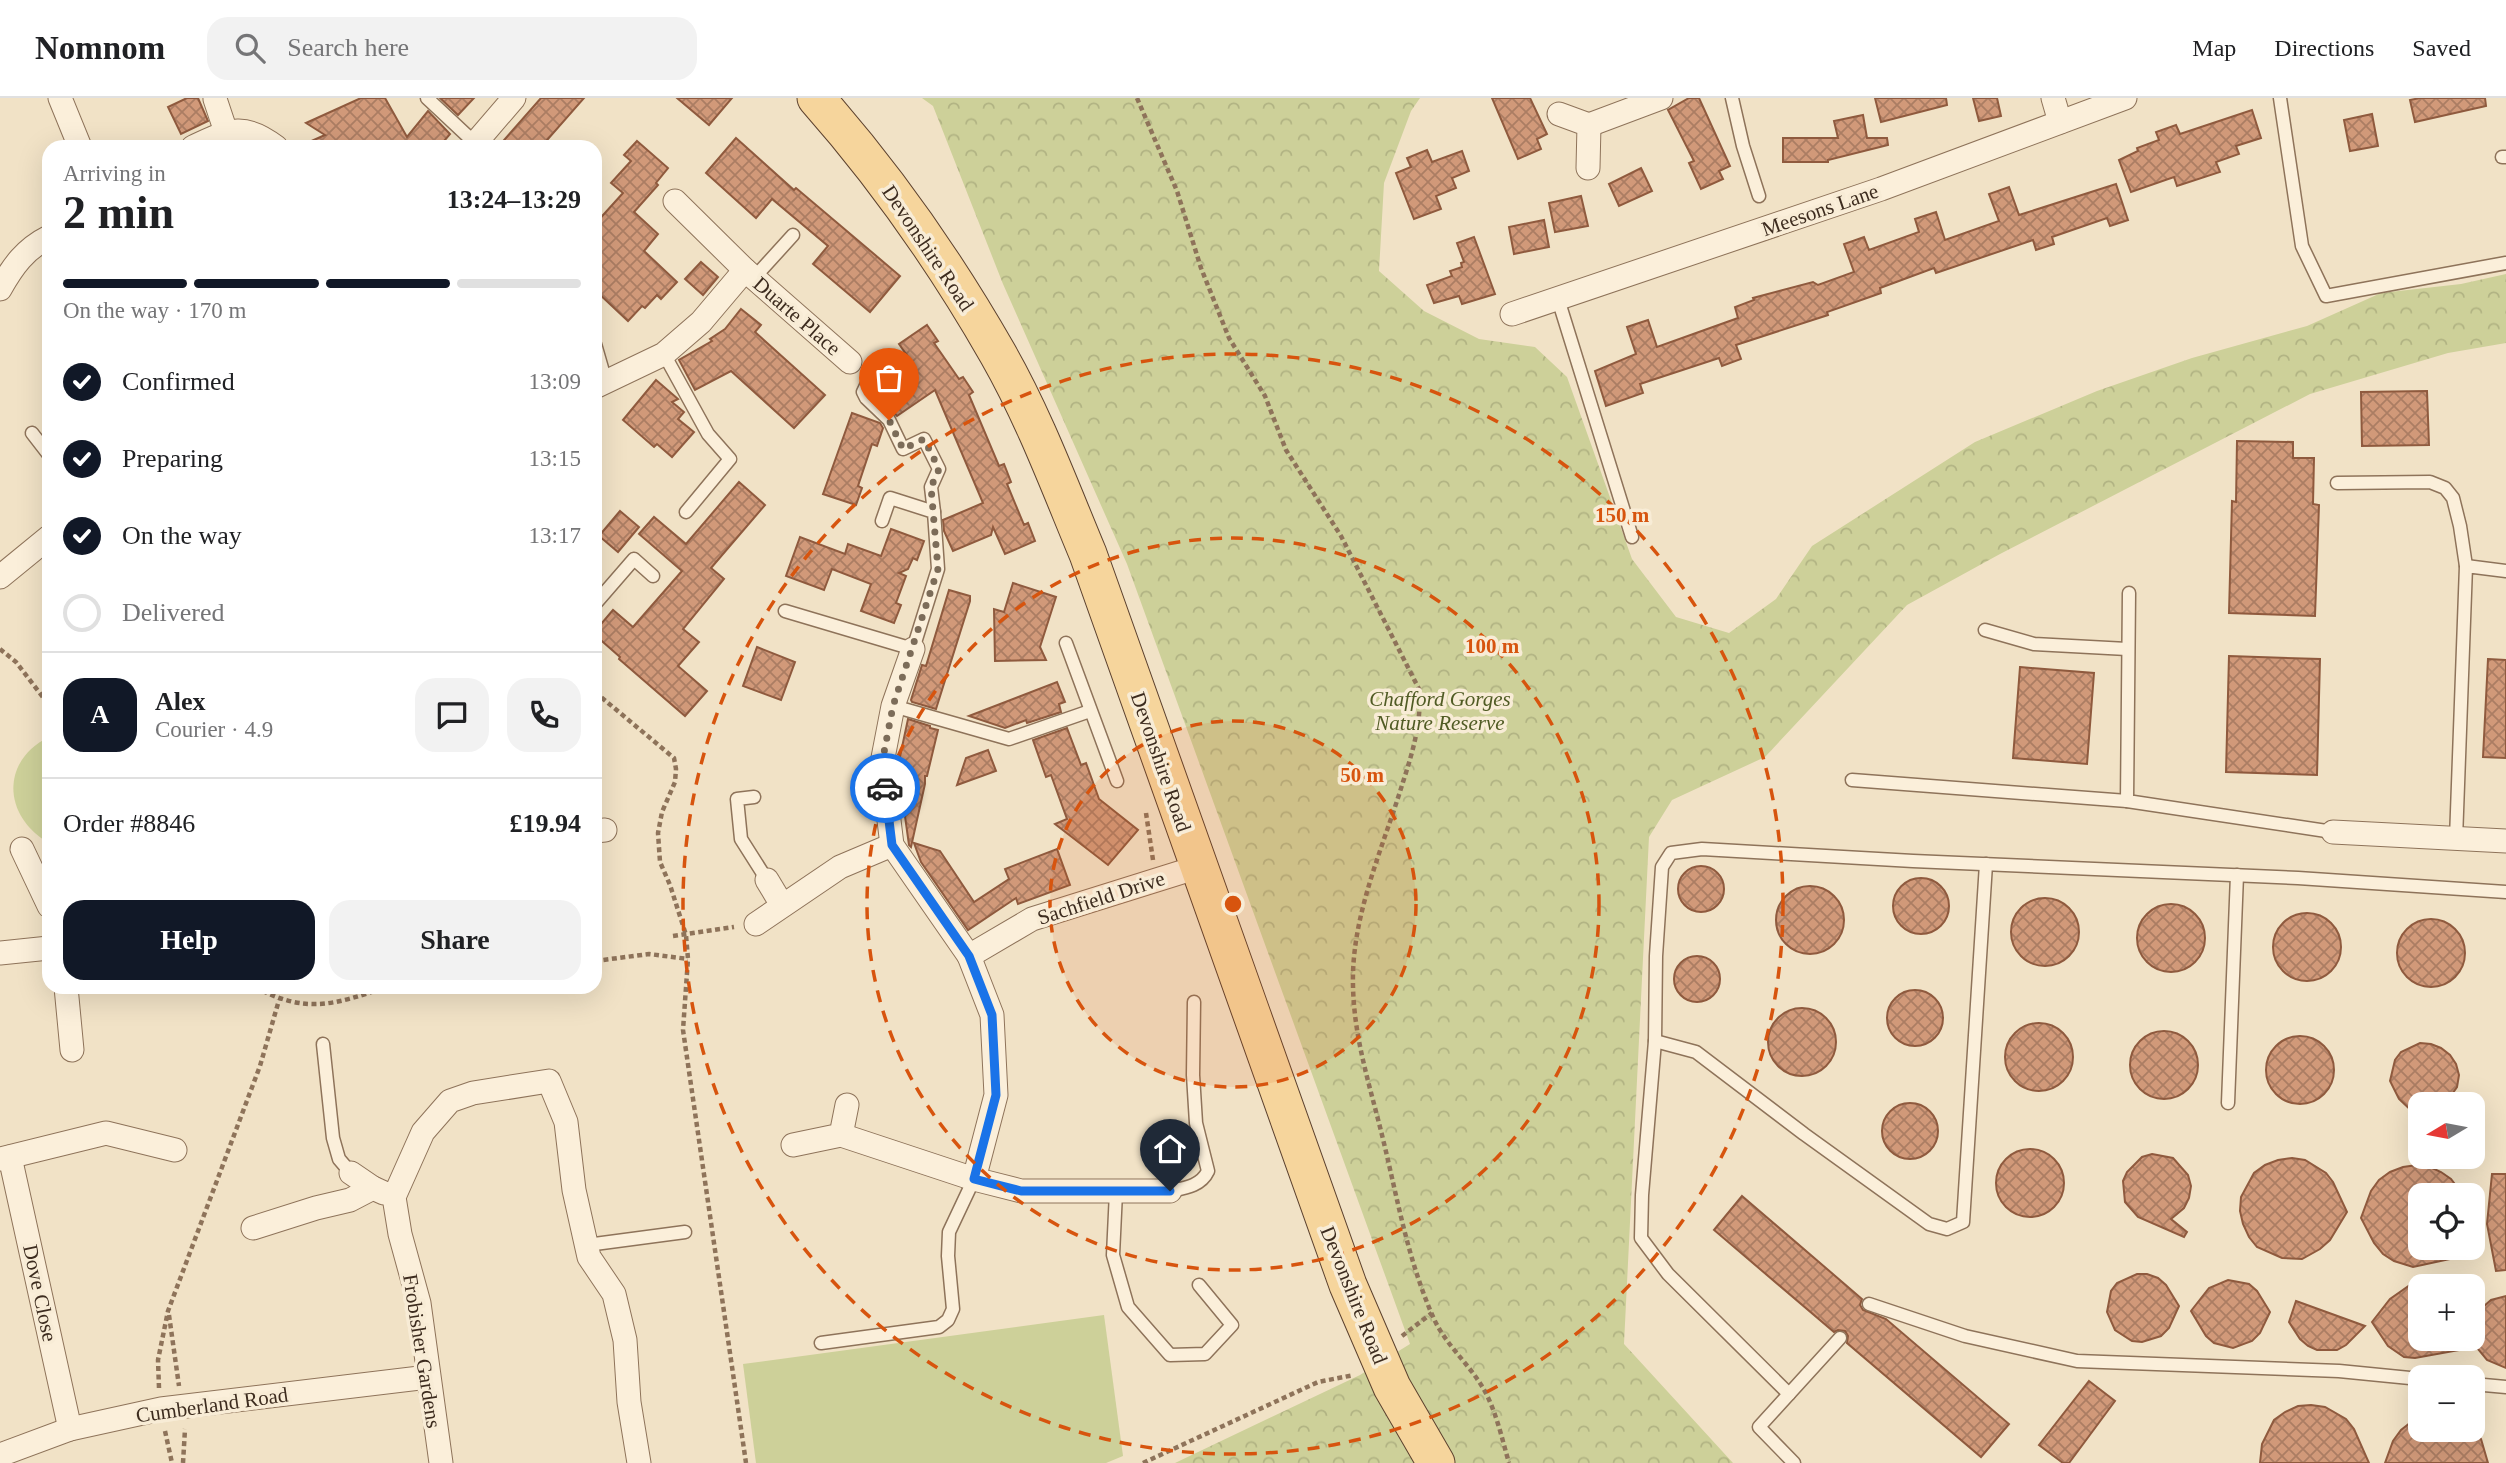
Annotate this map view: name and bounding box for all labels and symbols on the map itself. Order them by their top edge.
street label: Meesons Lane [1758,179,1882,241]
street label: Devonshire Road [877,181,979,316]
street label: Duarte Place [748,272,846,360]
pin [859,348,919,420]
text: 150 m [1595,503,1650,527]
text: 100 m [1465,634,1520,658]
park label: Chafford Gorges Nature Reserve [1369,687,1511,735]
street label: Devonshire Road [1126,689,1196,836]
courier [850,753,920,823]
text: 50 m [1340,763,1384,787]
street label: Sachfield Drive [1034,866,1168,930]
centre of rings [1221,892,1245,916]
north arrow [2408,1092,2485,1169]
pin [1140,1119,1200,1191]
street label: Devonshire Road [1315,1223,1393,1368]
street label: Dove Close [18,1242,62,1344]
street label: Frobisher Gardens [398,1272,446,1430]
street label: Cumberland Road [134,1382,290,1428]

